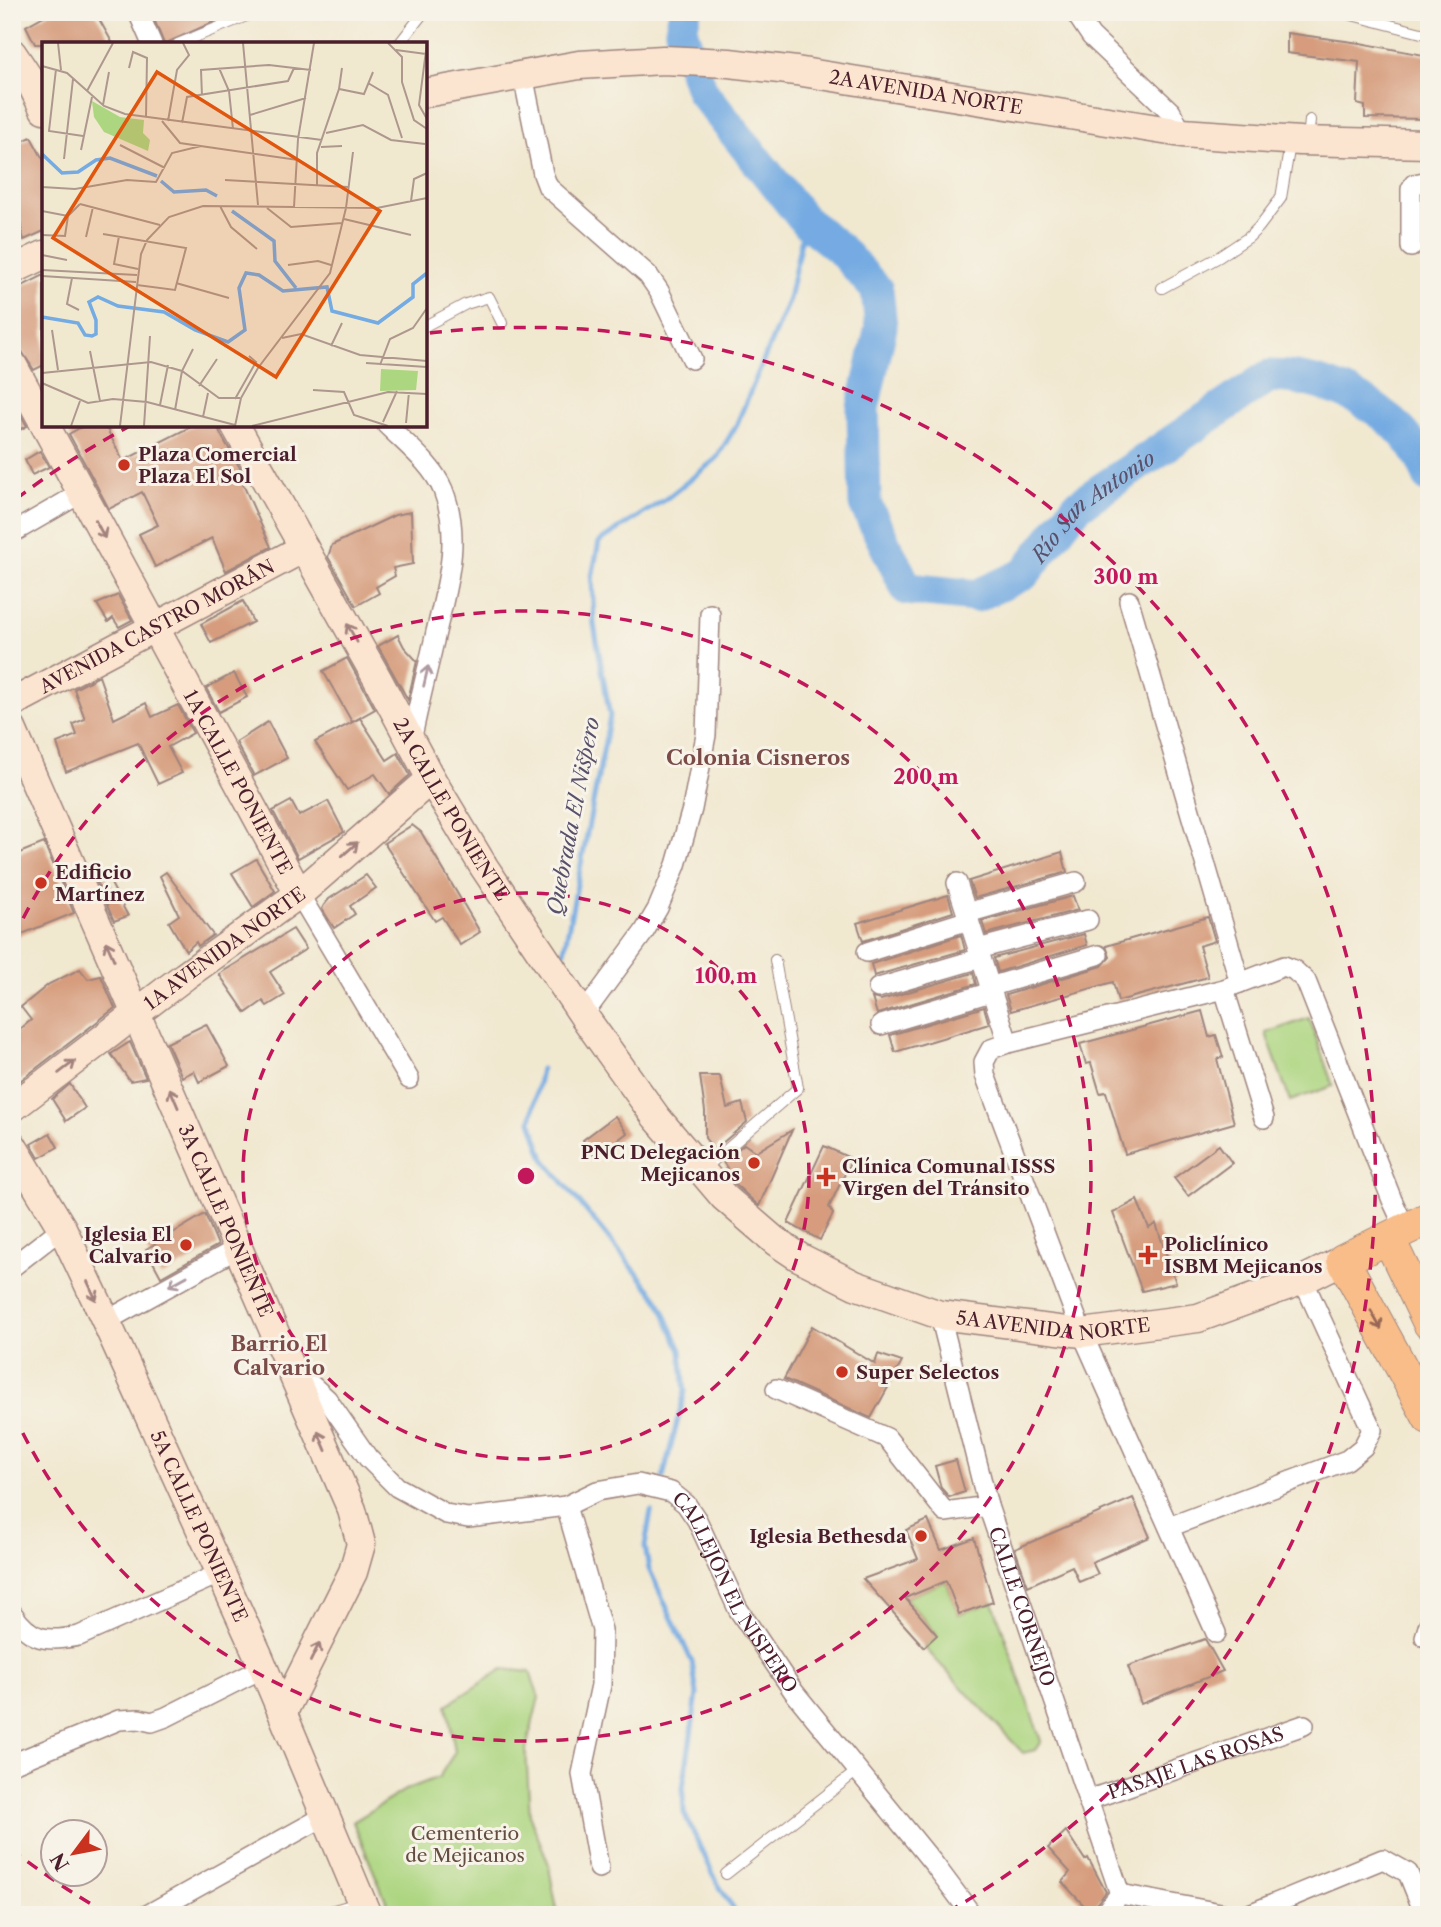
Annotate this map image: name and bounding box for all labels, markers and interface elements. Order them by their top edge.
inset map [42,42,427,427]
street label: 2A AVENIDA NORTE [827,65,1025,119]
place label: Plaza Comercial Plaza El Sol [138,443,297,488]
water label: Río San Antonio [1024,444,1160,569]
marker: Plaza Comercial Plaza El Sol [116,457,132,473]
one-way arrow [93,518,107,538]
street label: AVENIDA CASTRO MORÁN [35,554,278,698]
text: 300 m [1094,564,1158,589]
one-way arrow [345,623,359,643]
one-way arrow [420,665,433,687]
street label: 1A CALLE PONIENTE [179,686,298,878]
street label: 2A CALLE PONIENTE [389,714,515,905]
water label: Quebrada El Nispero [542,715,605,917]
district label: Colonia Cisneros [666,745,850,770]
text: 200 m [893,764,959,789]
one-way arrow [341,841,359,857]
place label: Edificio Martínez [55,861,145,906]
marker: Edificio Martínez [33,875,49,891]
street label: 1A AVENIDA NORTE [139,882,310,1015]
one-way arrow [103,940,116,962]
text: 100 m [695,963,757,988]
one-way arrow [57,1059,75,1074]
one-way arrow [167,1087,180,1109]
street label: 3A CALLE PONIENTE [174,1121,278,1320]
place label: PNC Delegación Mejicanos [581,1141,740,1186]
marker: PNC Delegación Mejicanos [746,1155,762,1171]
place label: Clínica Comunal ISSS Virgen del Tránsito [841,1155,1055,1200]
centre of rings [514,1164,538,1188]
marker: Clínica Comunal ISSS Virgen del Tránsito [816,1167,836,1187]
place label: Iglesia El Calvario [84,1223,172,1268]
place label: Policlínico ISBM Mejicanos [1164,1233,1323,1278]
marker: Iglesia El Calvario [178,1237,194,1253]
marker: Policlínico ISBM Mejicanos [1138,1245,1158,1265]
one-way arrow [169,1274,189,1288]
one-way arrow [86,1280,99,1301]
street label: 5A AVENIDA NORTE [955,1306,1152,1345]
one-way arrow [1370,1309,1383,1330]
district label: Barrio El Calvario [231,1331,328,1380]
place label: Super Selectos [856,1361,999,1384]
marker: Super Selectos [834,1364,850,1380]
street label: 5A CALLE PONIENTE [146,1427,253,1625]
one-way arrow [315,1431,328,1453]
street label: CALLEJÓN EL NISPERO [668,1487,803,1697]
street label: CALLE CORNEJO [984,1523,1060,1689]
place label: Iglesia Bethesda [749,1525,908,1548]
marker: Iglesia Bethesda [913,1528,929,1544]
one-way arrow [308,1642,322,1663]
street label: PASAJE LAS ROSAS [1105,1721,1287,1804]
north arrow [38,1818,108,1888]
park label: Cementerio de Mejicanos [405,1822,525,1867]
text: N [46,1849,74,1875]

